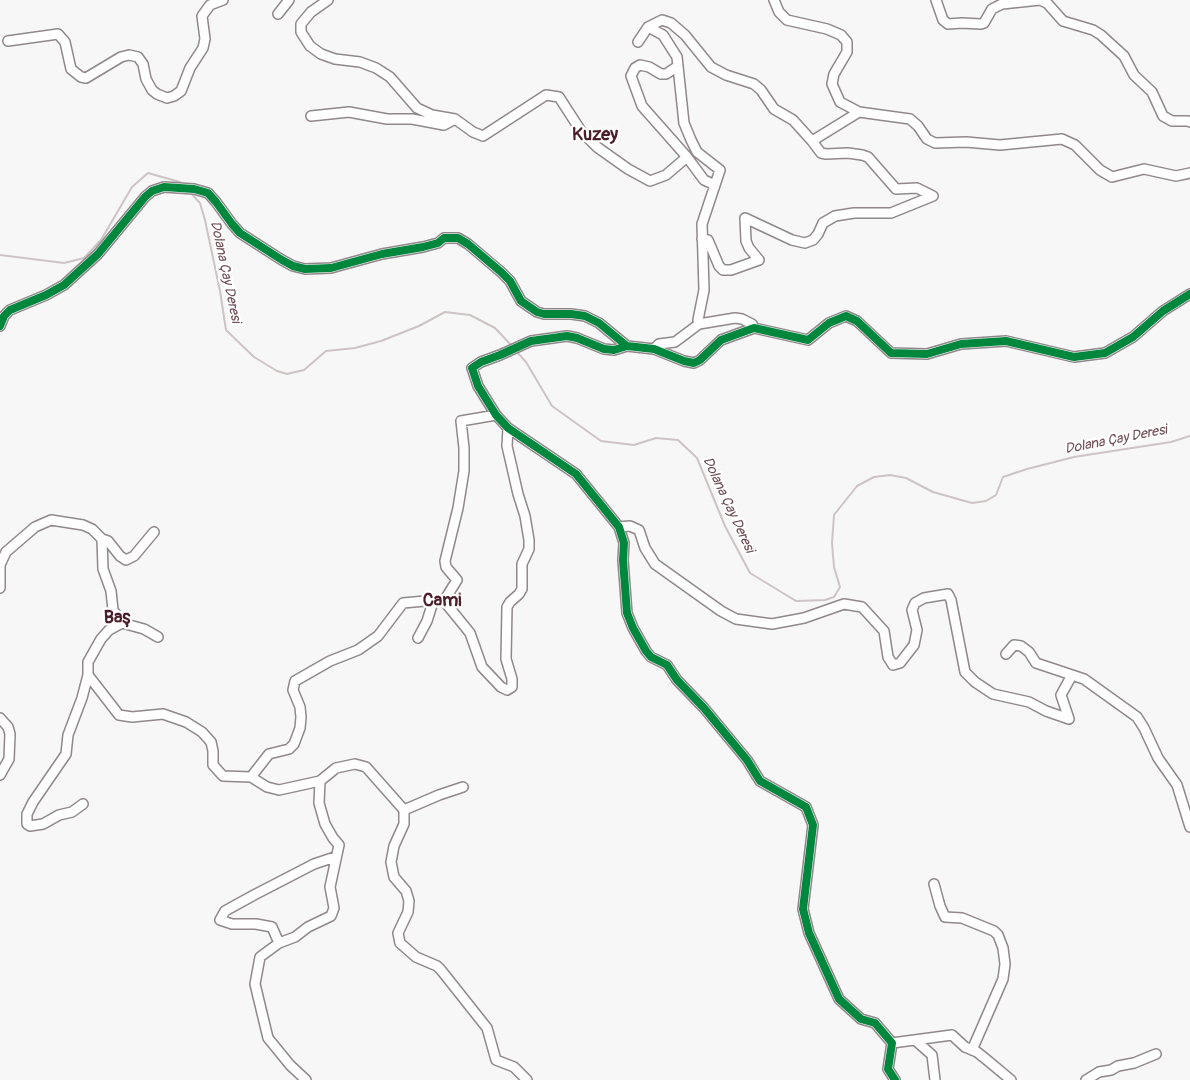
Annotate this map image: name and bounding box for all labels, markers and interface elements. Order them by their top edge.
district label: Kuzey [572,124,618,146]
water label: Dolana Çay Deresi [206,220,244,324]
water label: Dolana Çay Deresi [1064,422,1168,458]
water label: Dolana Çay Deresi [699,455,757,555]
district label: Cami [423,590,461,612]
district label: Baş [104,607,130,629]

